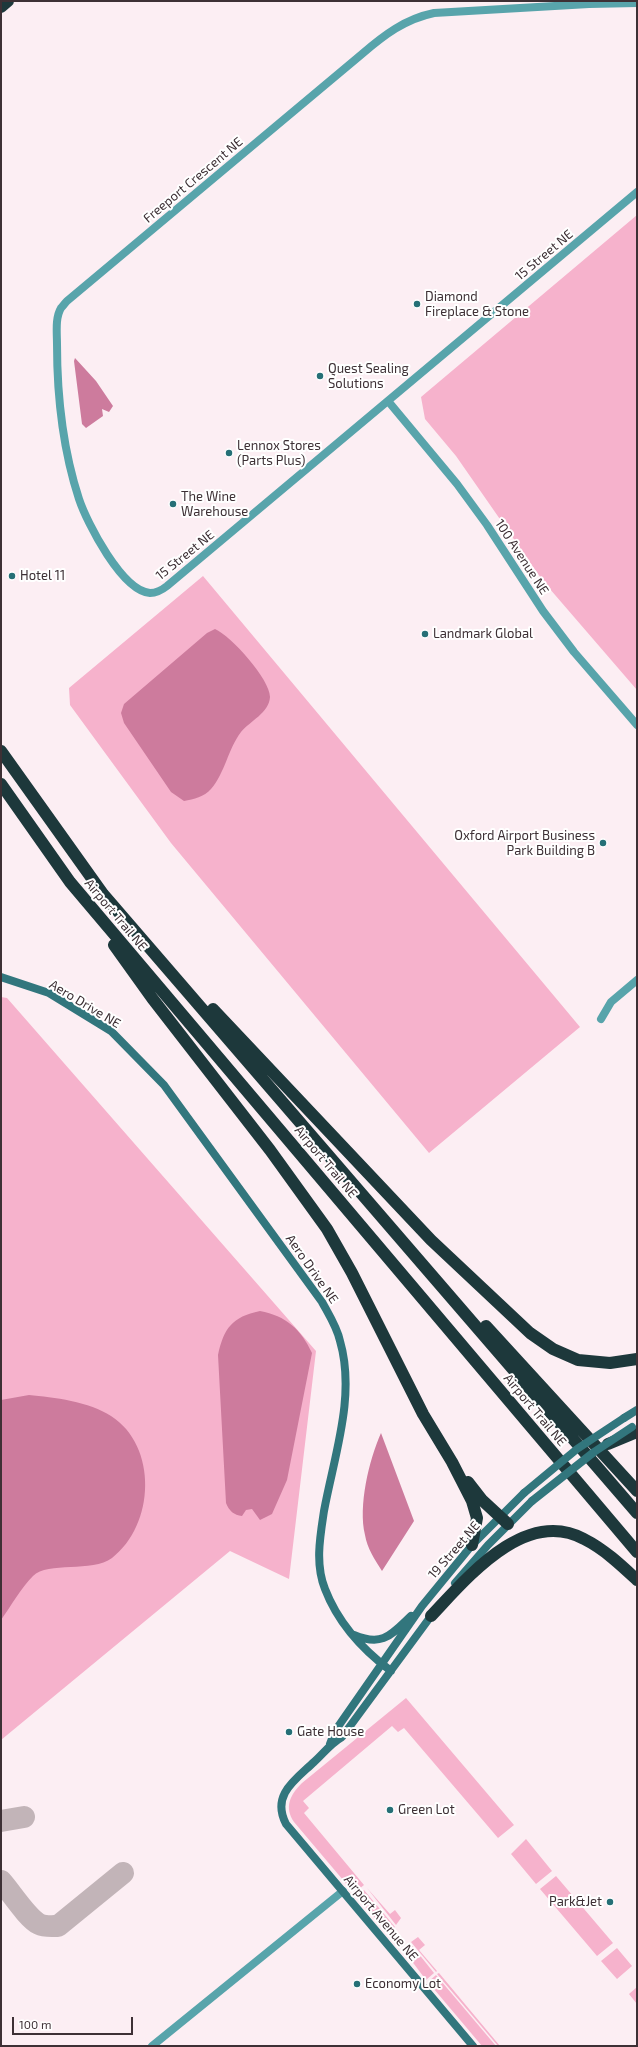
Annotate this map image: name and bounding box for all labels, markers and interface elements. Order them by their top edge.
street label: Freeport Crescent NE [140,134,246,226]
street label: 15 Street NE [512,226,576,284]
place label: Diamond Fireplace & Stone [425,289,529,320]
marker: Diamond Fireplace & Stone [412,299,422,309]
place label: Quest Sealing Solutions [328,361,409,392]
marker: Quest Sealing Solutions [315,371,325,381]
place label: Lennox Stores (Parts Plus) [237,438,321,469]
marker: Lennox Stores (Parts Plus) [224,448,234,458]
place label: The Wine Warehouse [181,489,248,520]
marker: The Wine Warehouse [168,499,178,509]
street label: 100 Avenue NE [492,516,552,598]
street label: 15 Street NE [153,527,217,583]
place label: Hotel 11 [20,568,65,584]
marker: Hotel 11 [7,571,17,581]
place label: Landmark Global [433,626,533,642]
marker: Landmark Global [420,629,430,639]
place label: Oxford Airport Business Park Building B [454,828,595,859]
marker: Oxford Airport Business Park Building B [598,838,608,848]
street label: Airport Trail NE [81,876,151,954]
street label: Aero Drive NE [46,977,124,1031]
street label: Airport Trail NE [291,1123,361,1201]
street label: Aero Drive NE [282,1232,342,1306]
street label: Airport Trail NE [500,1371,570,1449]
street label: 19 Street NE [425,1518,483,1582]
place label: Gate House [297,1724,364,1740]
marker: Gate House [284,1727,294,1737]
place label: Green Lot [398,1802,455,1818]
marker: Green Lot [385,1805,395,1815]
street label: Airport Avenue NE [341,1872,421,1964]
place label: Park&Jet [549,1894,602,1910]
marker: Park&Jet [605,1897,615,1907]
place label: Economy Lot [365,1976,441,1992]
marker: Economy Lot [352,1979,362,1989]
scale bar [14,2009,135,2035]
text: 100 m [19,2017,51,2031]

